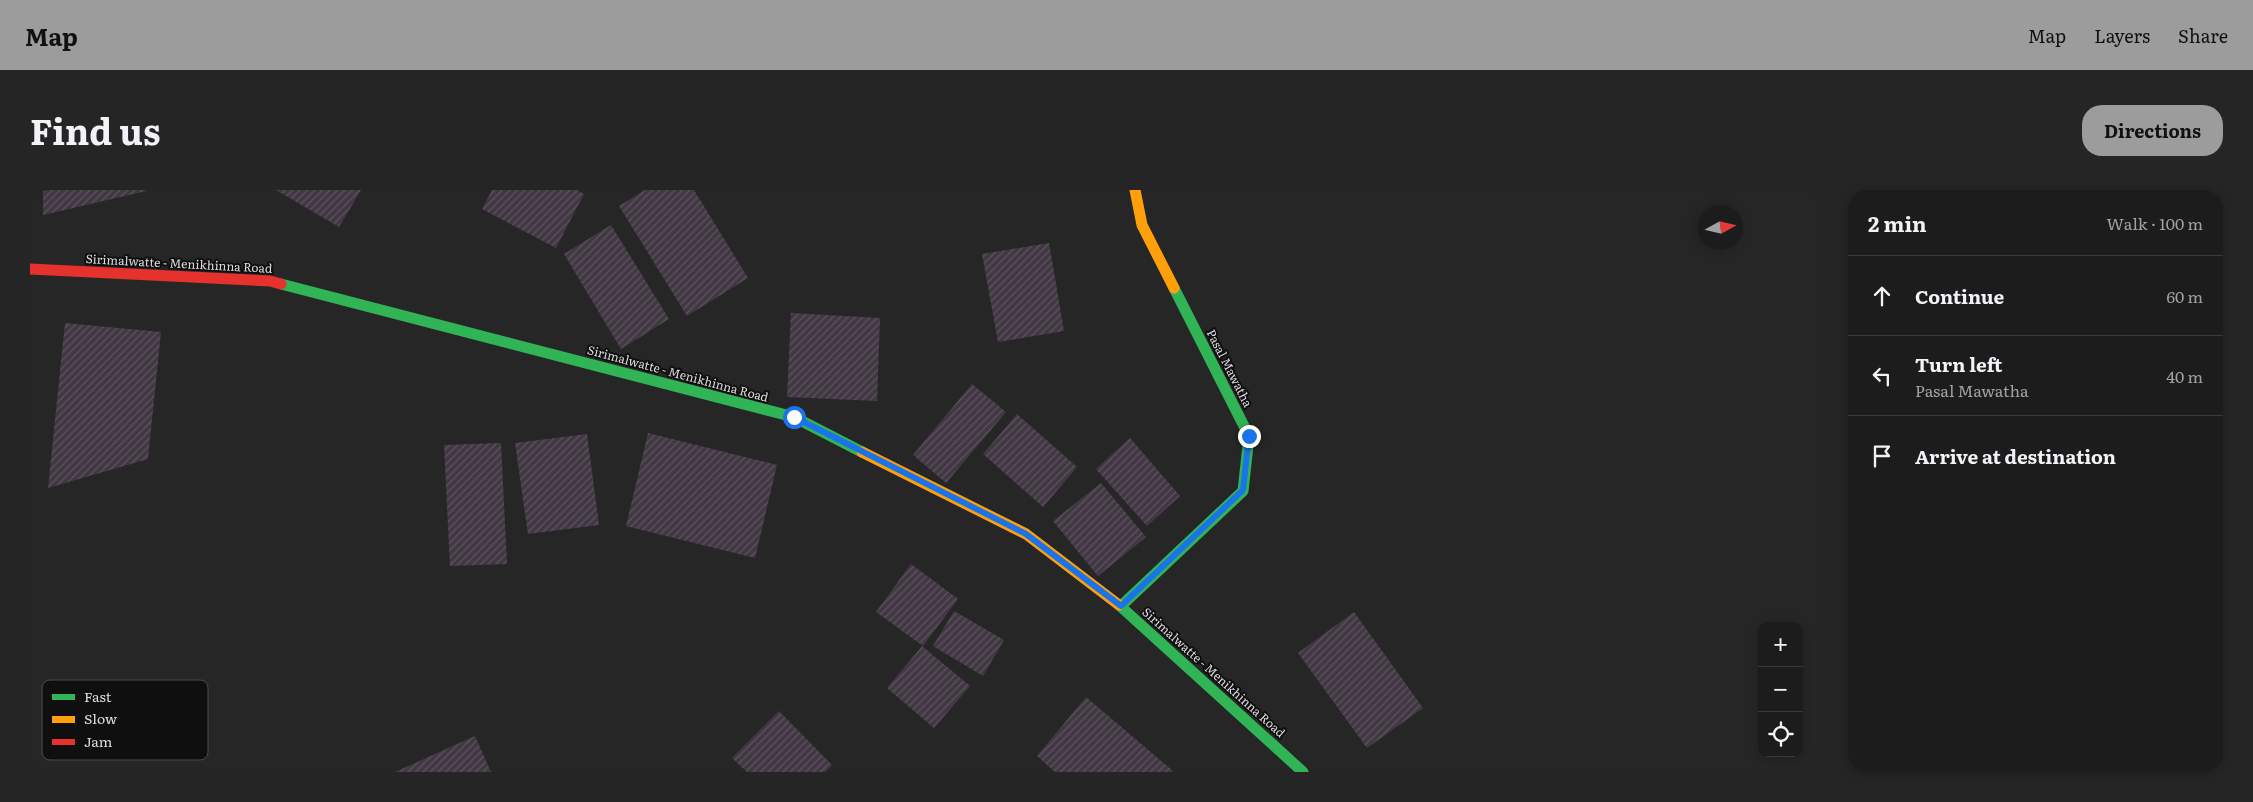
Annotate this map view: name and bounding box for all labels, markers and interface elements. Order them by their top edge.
text: Map [25,18,78,53]
text: Map [2028,22,2066,49]
text: Layers [2094,22,2150,49]
text: Share [2178,22,2228,49]
text: Find us [30,104,160,156]
button: Directions [2082,105,2223,156]
north arrow [1698,205,1743,250]
text: 2 min [1868,207,1927,238]
text: Walk · 100 m [2107,211,2203,235]
street label: Sirimalwatte - Menikhinna Road [85,249,273,277]
icon: ahead [1868,282,1896,310]
text: Continue [1915,282,2004,310]
text: 60 m [2166,284,2203,308]
street label: Pasal Mawatha [1203,326,1258,411]
street label: Sirimalwatte - Menikhinna Road [585,340,771,406]
text: Turn left [1915,350,2002,378]
icon: left [1868,362,1896,390]
text: 40 m [2166,364,2203,388]
text: Pasal Mawatha [1915,378,2029,402]
route start [783,406,806,429]
route end [1238,425,1261,448]
icon: arrive [1868,442,1896,470]
text: Arrive at destination [1915,442,2116,470]
street label: Sirimalwatte - Menikhinna Road [1139,603,1290,742]
map controls [1758,622,1803,757]
button: + [1758,622,1803,667]
button: − [1758,667,1803,712]
legend [42,680,208,760]
text: Fast [84,686,112,706]
text: Slow [84,708,117,728]
button: locate [1758,712,1803,757]
text: Jam [84,731,113,751]

